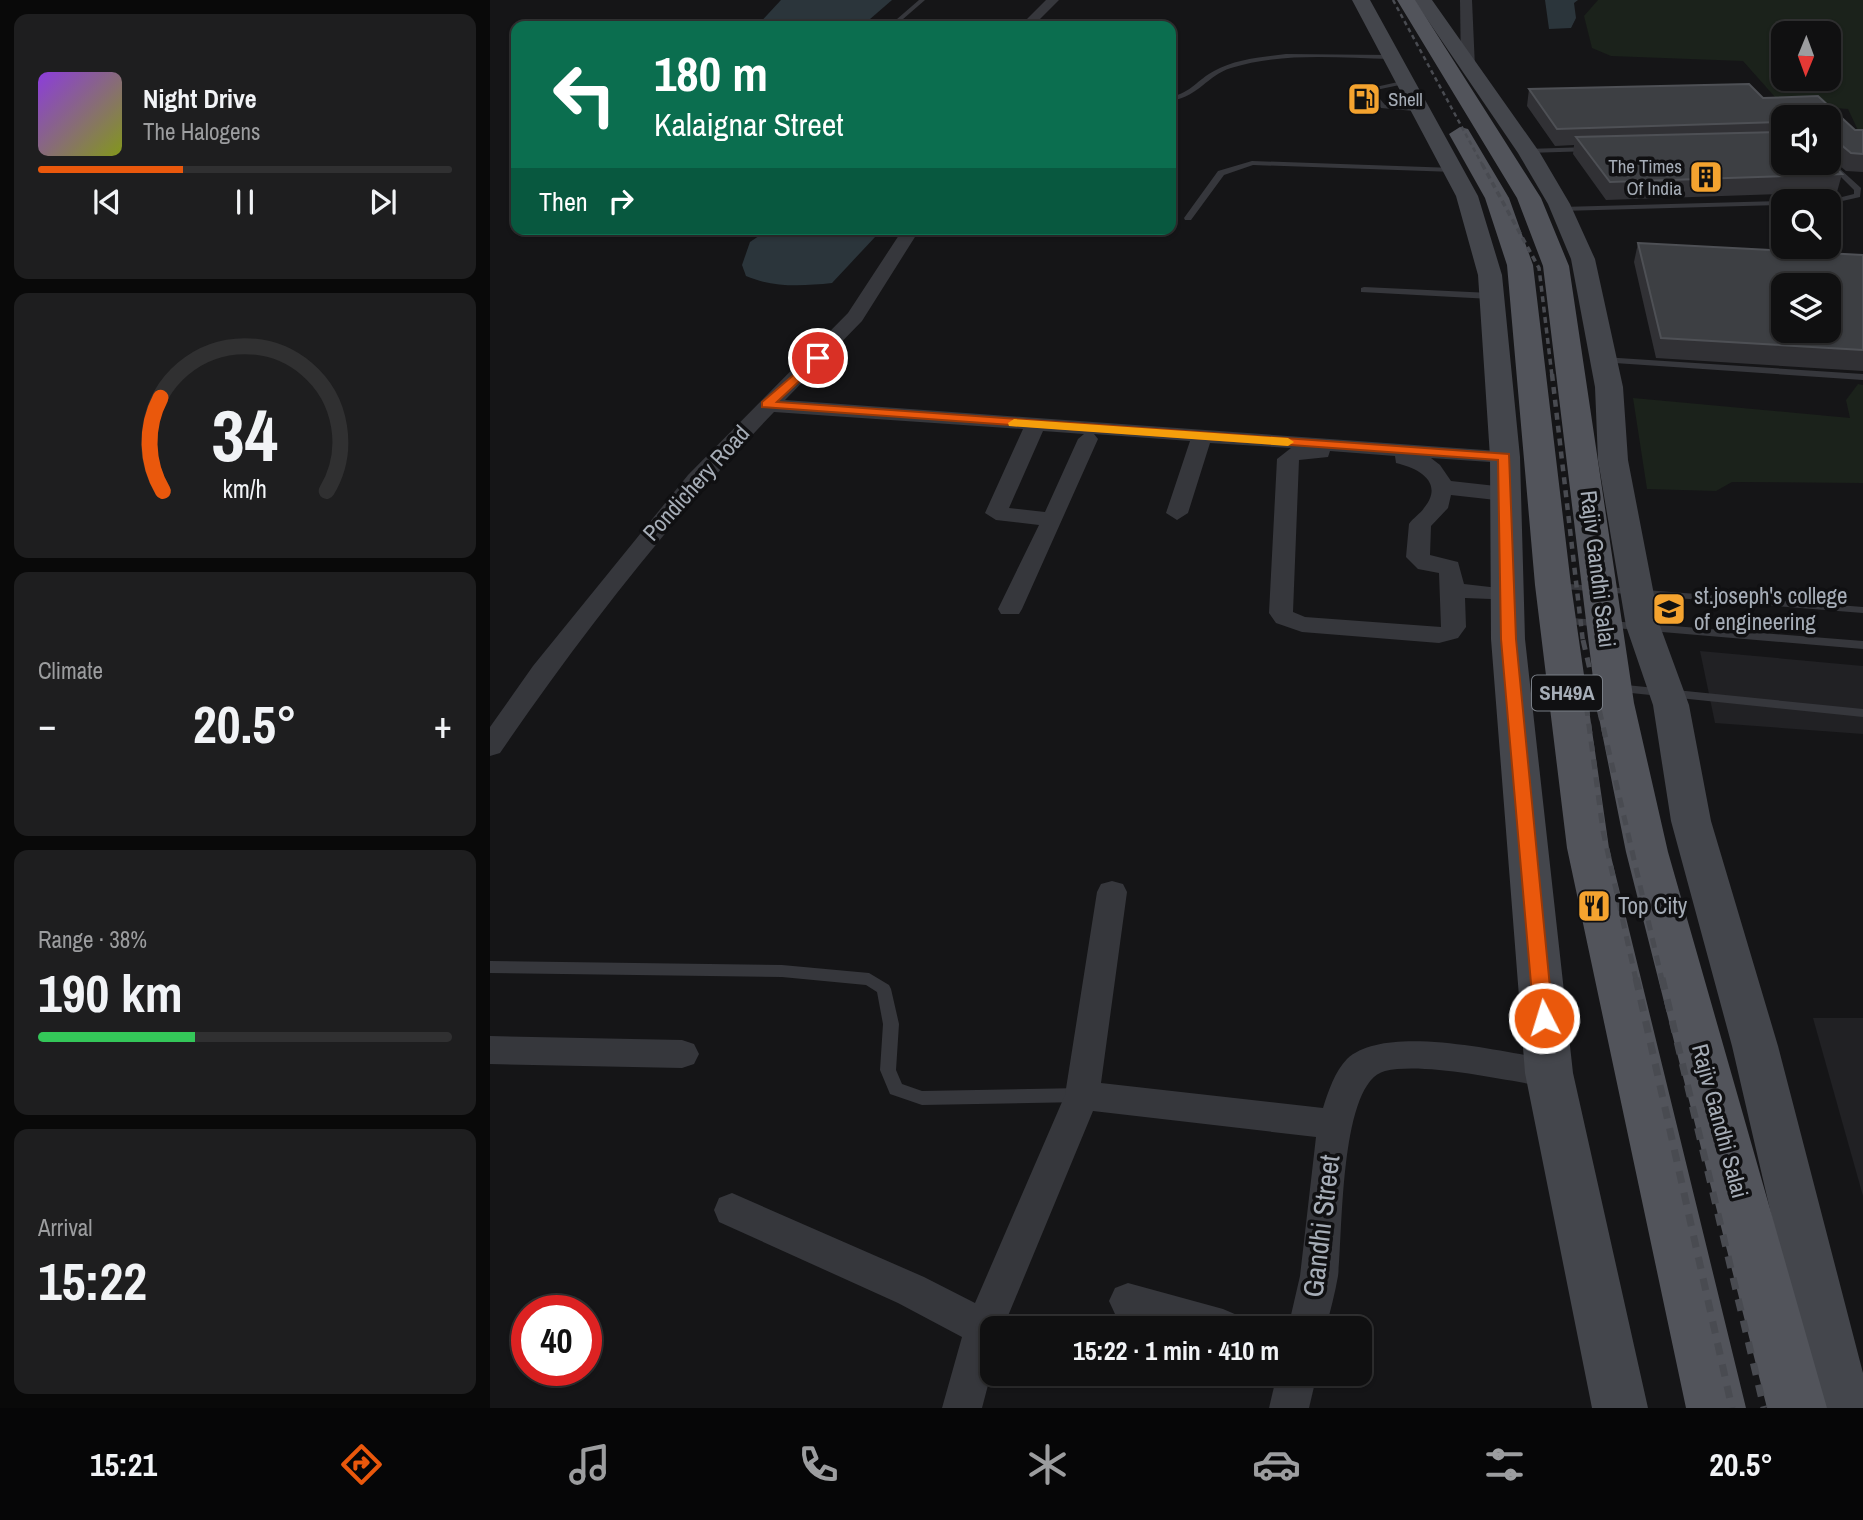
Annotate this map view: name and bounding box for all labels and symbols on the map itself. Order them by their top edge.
north arrow [1771,21,1841,91]
fuel station icon: Shell [1345,80,1383,118]
place label: Shell [1388,86,1423,112]
place label: The Times Of India [1608,153,1682,201]
building icon: The Times Of India [1687,158,1725,196]
pin [788,328,848,388]
street label: Pondichery Road [635,418,756,547]
street label: Rajiv Gandhi Salai [1573,488,1624,649]
place label: st.joseph's college of engineering [1694,580,1848,637]
school or university icon: st.joseph's college of engineering [1650,590,1688,628]
road number: SH49A [1532,676,1602,710]
restaurant icon: Top City [1575,887,1613,925]
place label: Top City [1618,890,1688,921]
position arrow [1507,981,1581,1055]
street label: Rajiv Gandhi Salai [1685,1040,1756,1201]
street label: Gandhi Street [1293,1153,1349,1299]
speed limit sign: 40 [511,1295,602,1386]

